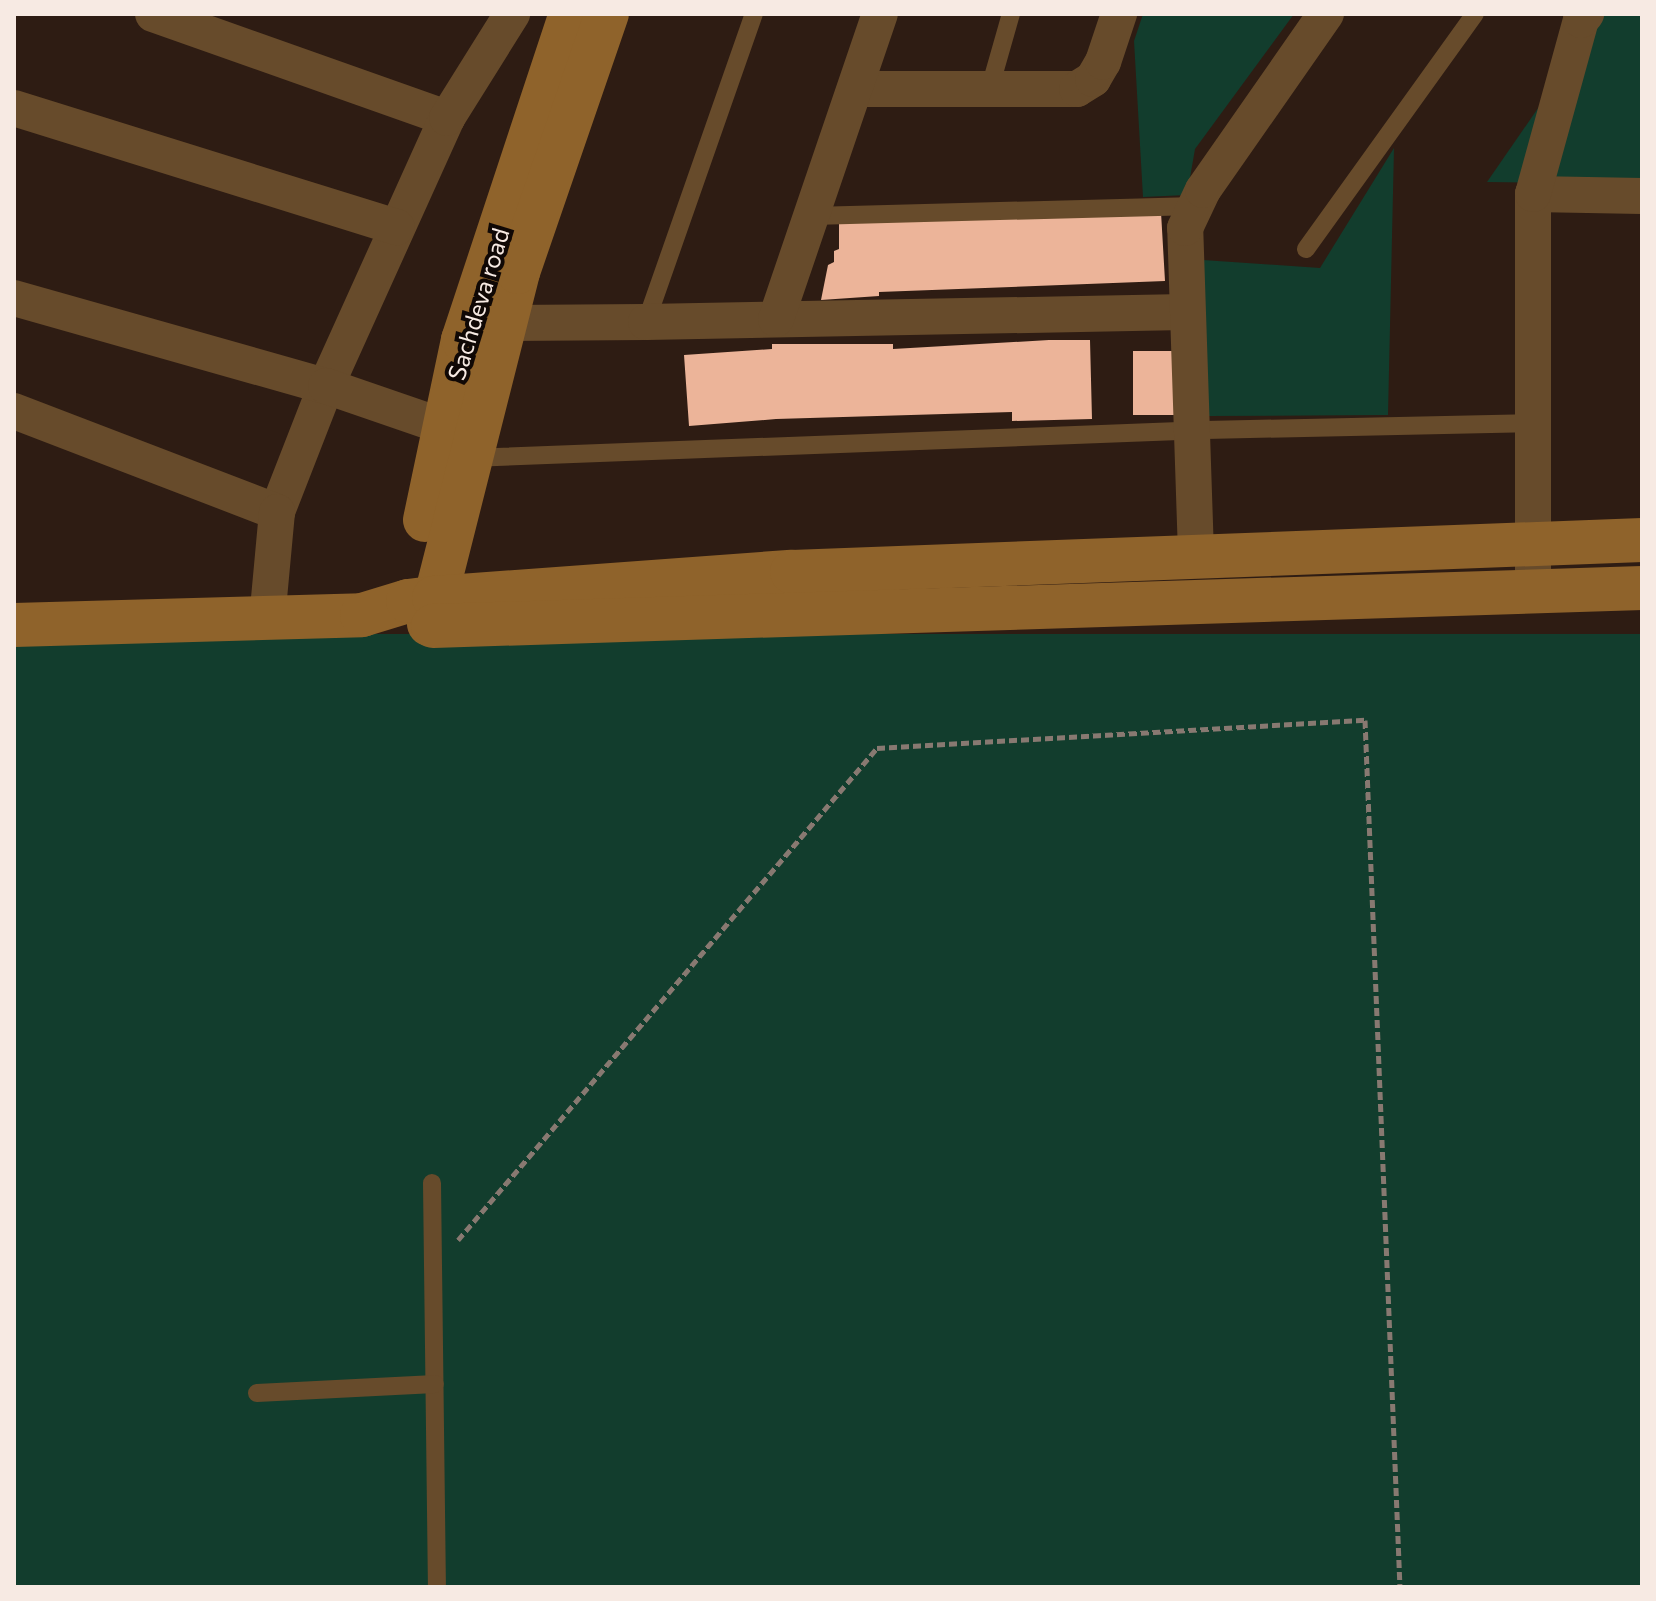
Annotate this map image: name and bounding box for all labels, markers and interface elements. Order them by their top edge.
street label: Sachdeva road [441,224,515,384]

